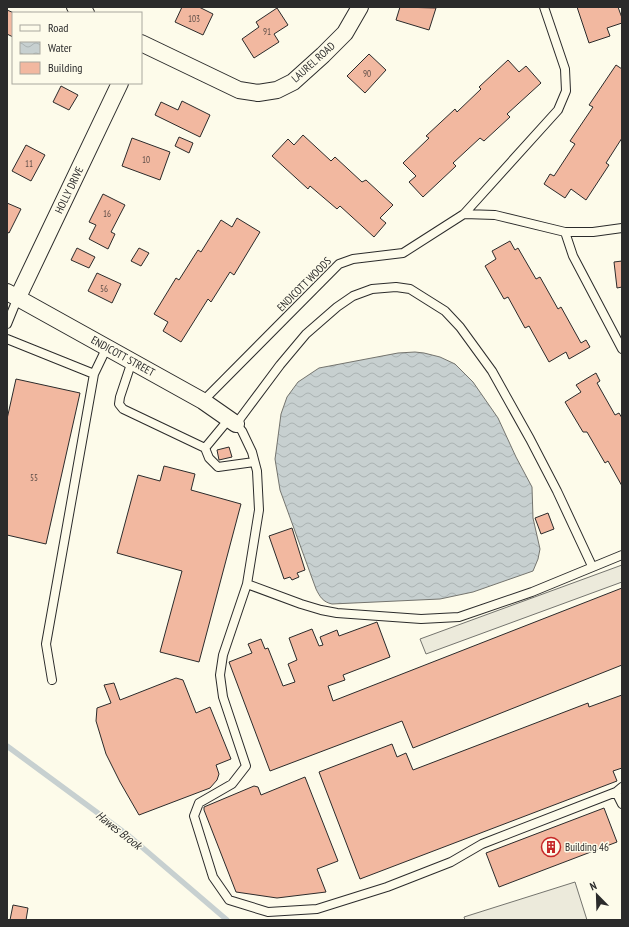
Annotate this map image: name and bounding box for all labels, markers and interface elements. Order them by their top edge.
legend [12,12,142,84]
house number: 103 [188,13,200,24]
text: Road [48,20,68,35]
house number: 91 [263,26,271,37]
street label: LAUREL ROAD [288,39,338,85]
text: Water [48,40,73,55]
text: Building [48,60,83,75]
house number: 90 [363,68,371,79]
house number: 10 [142,154,150,165]
house number: 11 [25,158,33,169]
street label: HOLLY DRIVE [52,164,87,216]
house number: 16 [103,208,111,219]
street label: ENDICOTT WOODS [274,254,334,314]
house number: 56 [100,283,108,294]
street label: ENDICOTT STREET [89,333,157,379]
house number: 55 [30,472,38,483]
water label: Hawes Brook [93,808,146,853]
building icon: Building 46 [540,836,562,858]
place label: Building 46 [565,840,609,854]
north arrow [577,875,617,915]
text: N [588,878,599,893]

